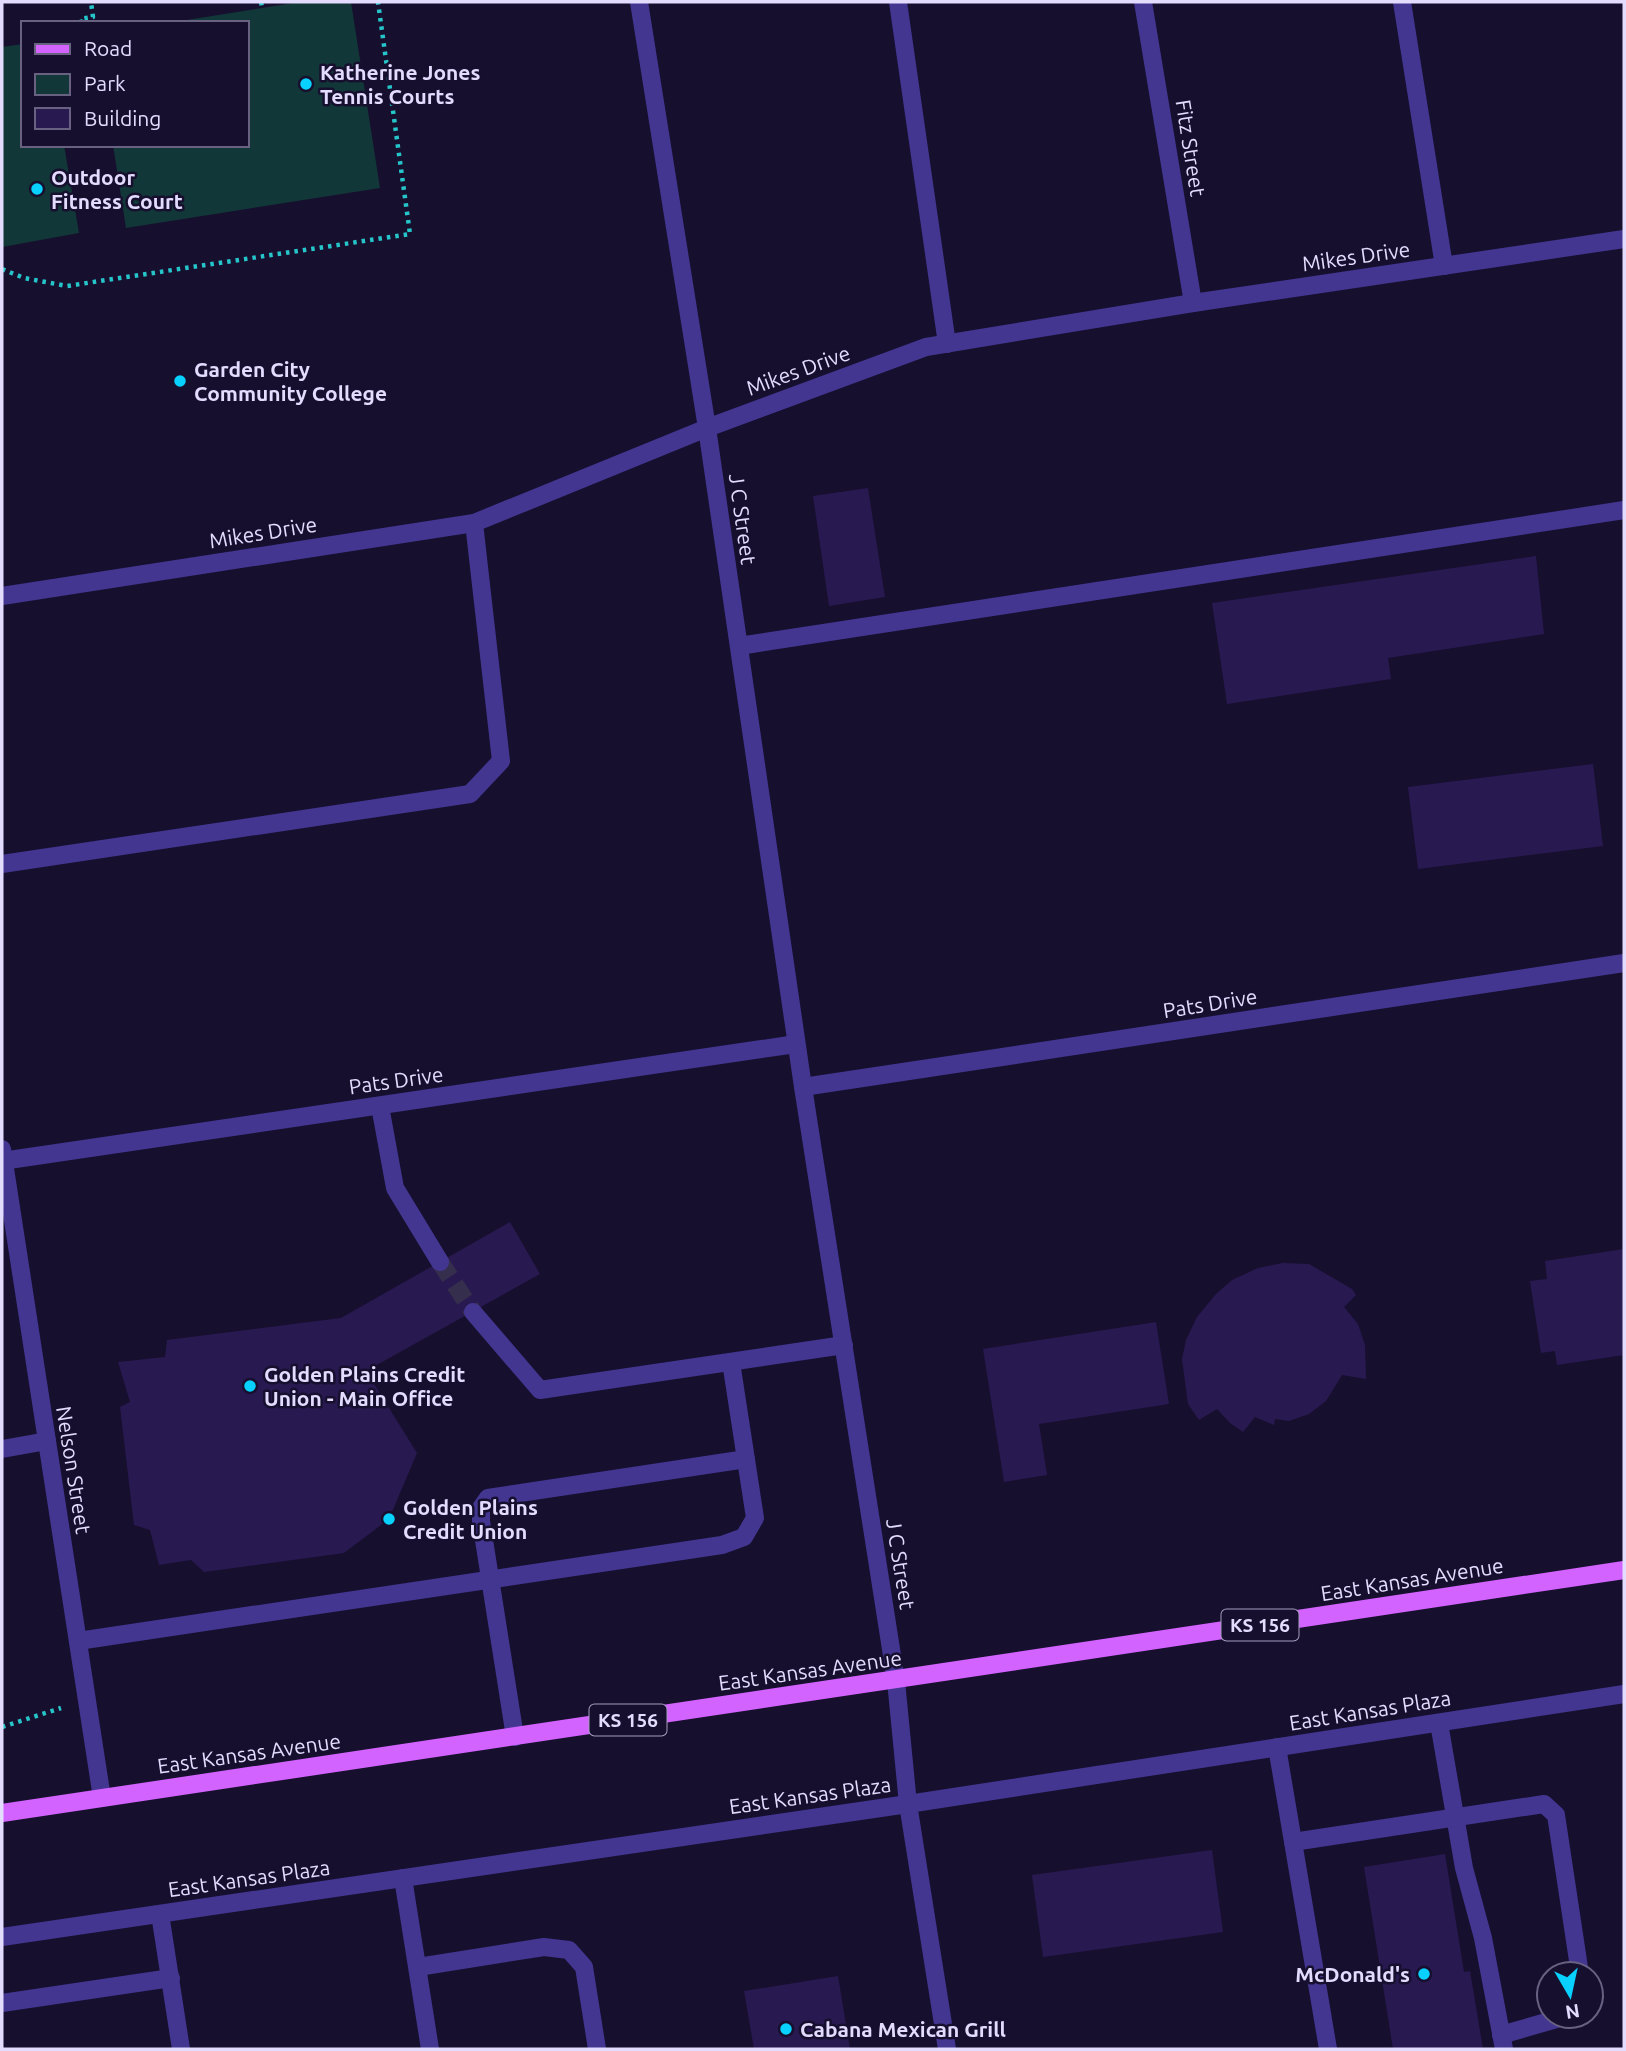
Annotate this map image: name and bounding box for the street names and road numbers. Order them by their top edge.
street label: Fitz Street [1172,98,1210,198]
street label: Mikes Drive [1300,237,1412,275]
street label: Mikes Drive [743,340,853,400]
street label: J C Street [725,472,761,566]
street label: Mikes Drive [207,512,319,552]
street label: Pats Drive [1161,984,1259,1022]
street label: Pats Drive [347,1062,445,1098]
street label: Nelson Street [52,1404,96,1536]
street label: J C Street [882,1517,920,1611]
street label: East Kansas Avenue [1319,1553,1505,1605]
road number: KS 156 [1222,1610,1298,1640]
street label: East Kansas Avenue [717,1645,903,1695]
street label: East Kansas Plaza [1287,1685,1453,1735]
road number: KS 156 [590,1704,666,1736]
street label: East Kansas Avenue [156,1728,342,1778]
street label: East Kansas Plaza [727,1772,893,1818]
street label: East Kansas Plaza [166,1855,332,1901]

